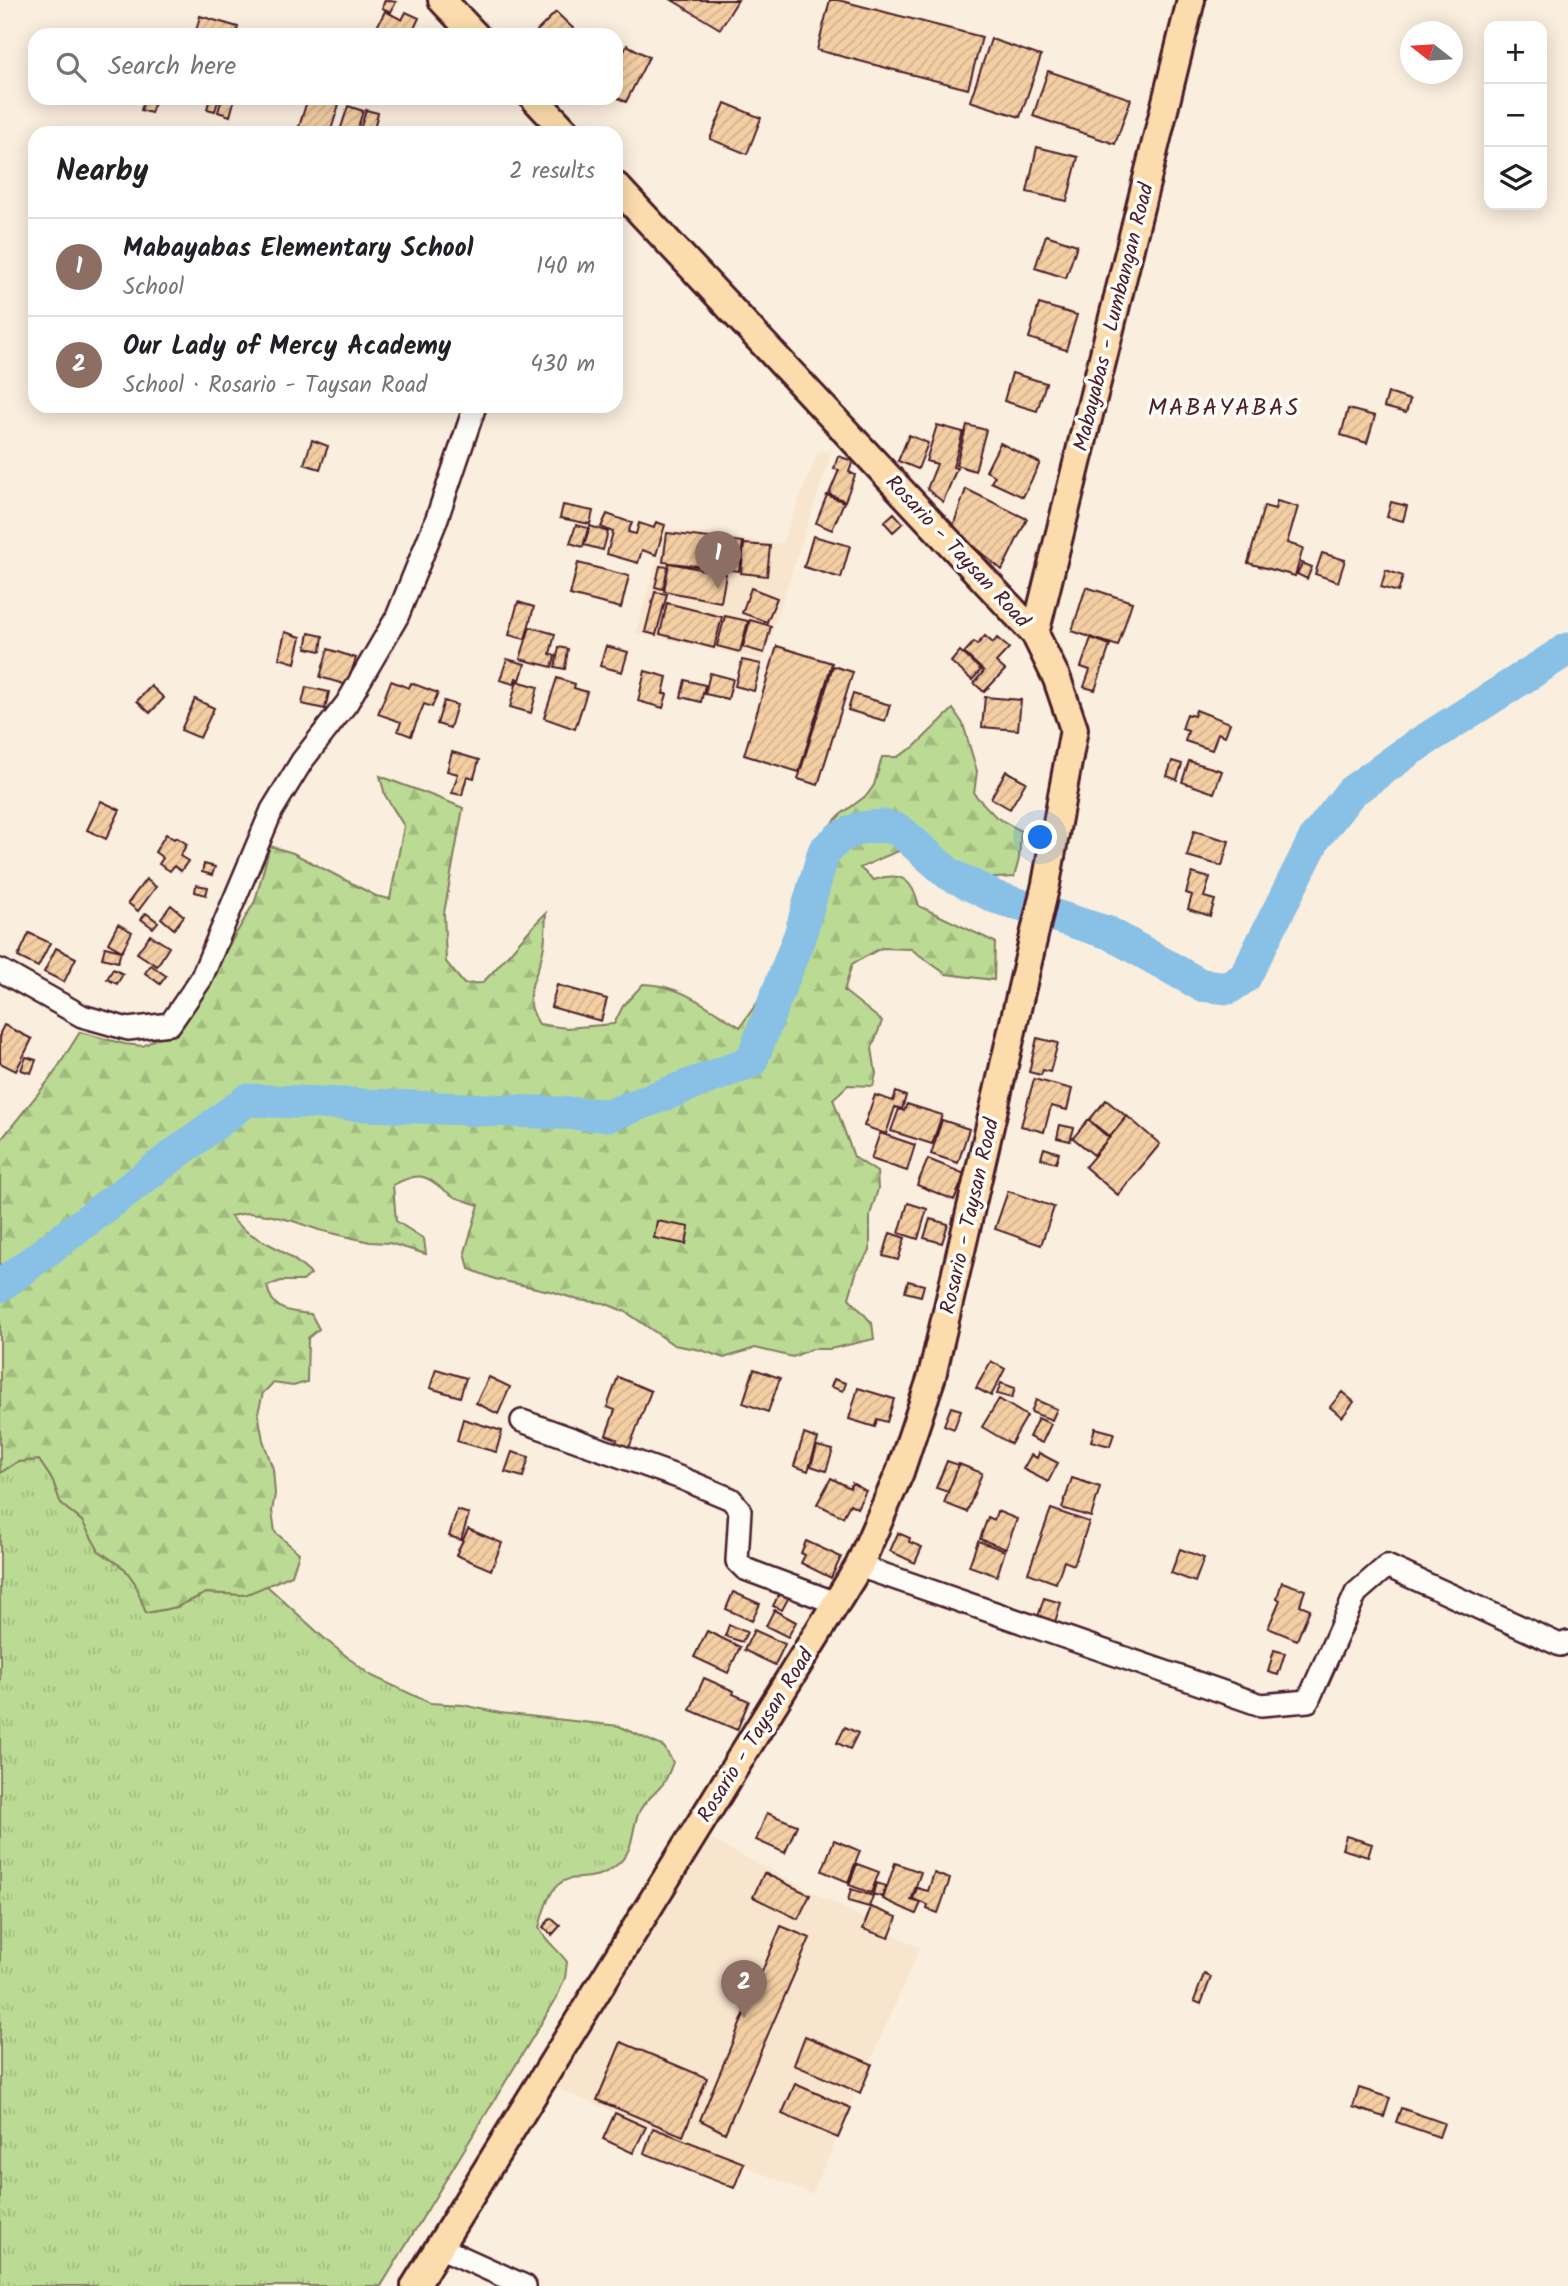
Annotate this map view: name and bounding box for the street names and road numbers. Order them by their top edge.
street label: Mabayabas - Lumbangan Road [1065,179,1164,455]
street label: Rosario - Taysan Road [877,468,1038,637]
street label: Rosario - Taysan Road [932,1115,1009,1317]
street label: Rosario - Taysan Road [689,1642,824,1829]

